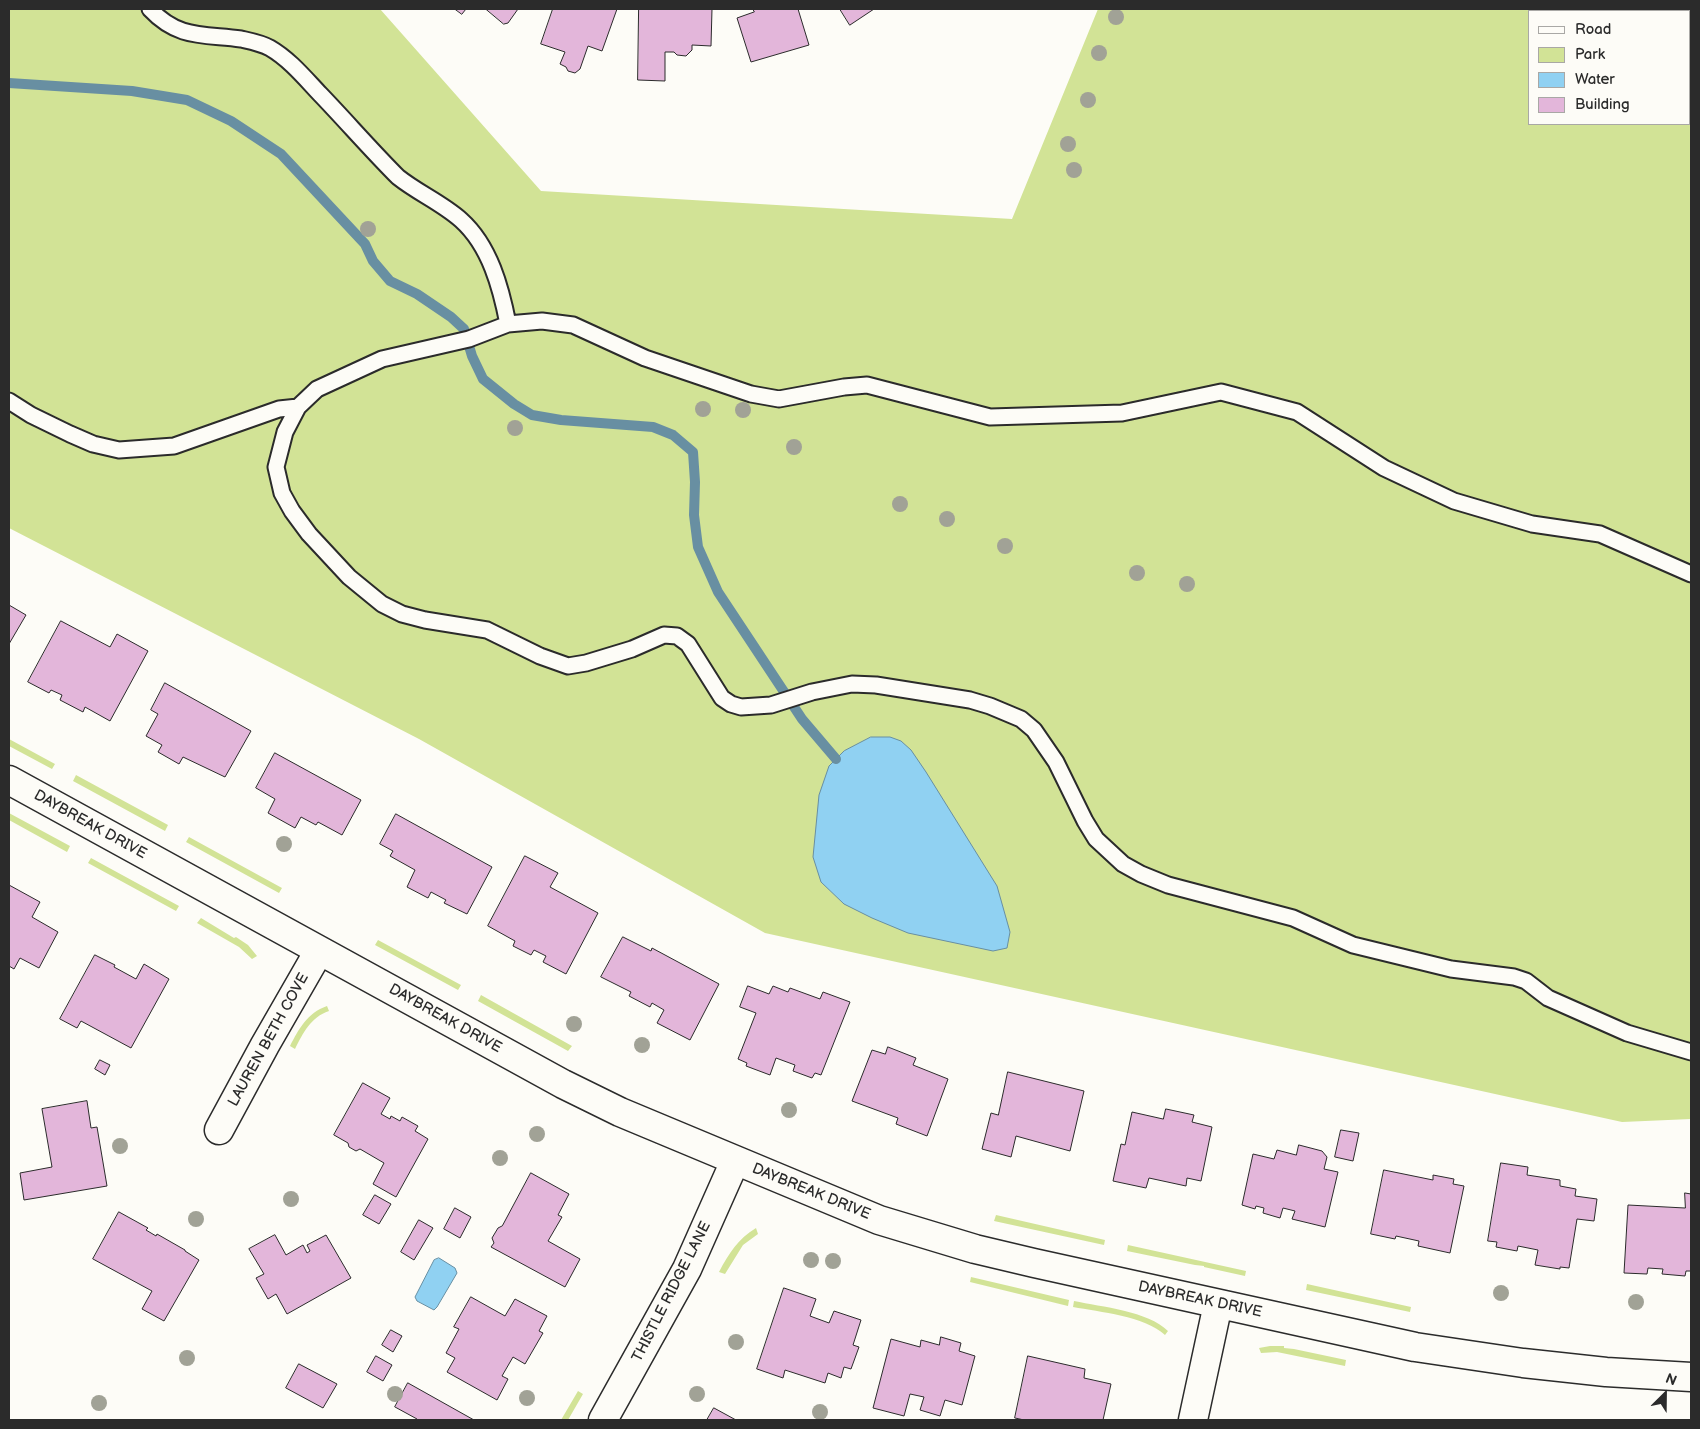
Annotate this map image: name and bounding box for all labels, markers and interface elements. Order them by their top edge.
legend [1528,10,1690,125]
text: Road [1575,20,1611,39]
text: Park [1575,45,1605,64]
text: Water [1575,70,1615,89]
text: Building [1575,95,1630,114]
street label: DAYBREAK DRIVE [31,787,149,863]
street label: LAUREN BETH COVE [225,970,313,1110]
street label: DAYBREAK DRIVE [386,981,504,1057]
street label: DAYBREAK DRIVE [749,1160,873,1224]
street label: THISTLE RIDGE LANE [629,1219,715,1365]
street label: DAYBREAK DRIVE [1136,1278,1264,1322]
north arrow [1640,1369,1690,1419]
text: N [1663,1370,1679,1390]

